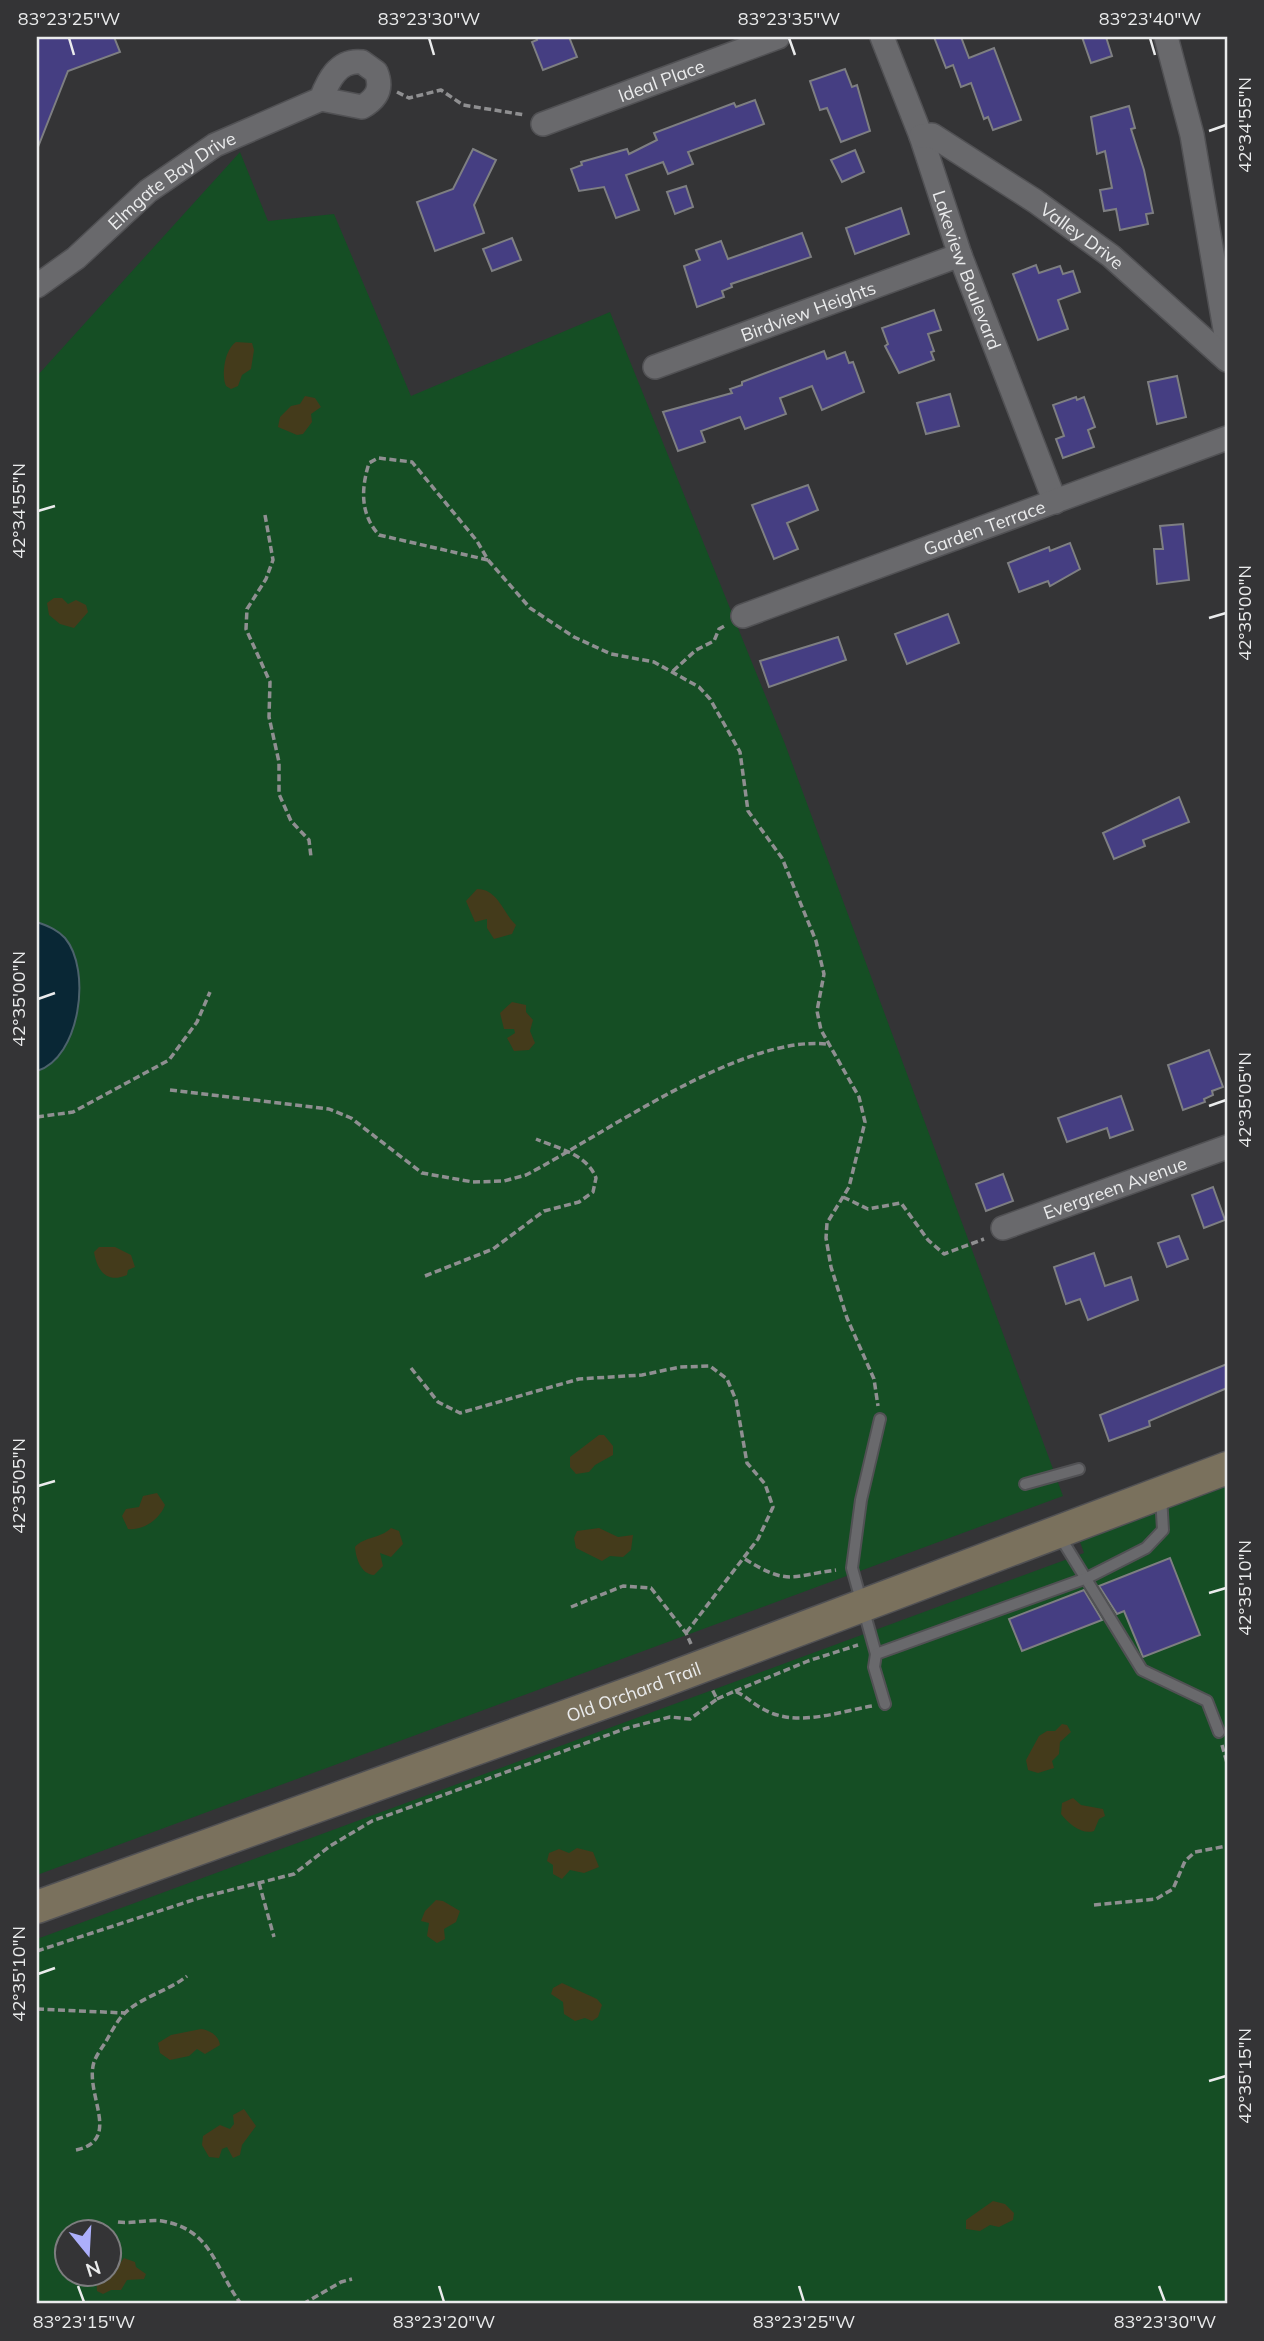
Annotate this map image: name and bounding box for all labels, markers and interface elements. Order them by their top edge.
text: 83°23'25"W [18,7,120,30]
text: 83°23'30"W [378,7,480,30]
text: 83°23'35"W [738,7,840,30]
text: 83°23'40"W [1099,7,1201,30]
street label: Ideal Place [615,54,708,107]
text: 42°34'55"N [1233,77,1256,173]
street label: Elmgate Bay Drive [103,126,239,234]
street label: Lakeview Boulevard [928,187,1007,353]
street label: Valley Drive [1036,197,1129,274]
street label: Birdview Heights [737,275,879,346]
text: 42°34'55"N [7,463,30,559]
street label: Garden Terrace [920,494,1048,560]
text: 42°35'00"N [1233,565,1256,661]
text: 42°35'00"N [7,951,30,1047]
text: 42°35'05"N [1233,1052,1256,1148]
street label: Evergreen Avenue [1040,1151,1190,1224]
text: 42°35'05"N [7,1438,30,1534]
text: 42°35'10"N [1233,1540,1256,1636]
street label: Old Orchard Trail [563,1656,704,1727]
text: 42°35'10"N [7,1926,30,2022]
text: 42°35'15"N [1233,2028,1256,2124]
north arrow [52,2218,122,2288]
text: N [83,2256,104,2283]
text: 83°23'15"W [33,2310,135,2333]
text: 83°23'20"W [393,2310,495,2333]
text: 83°23'25"W [753,2310,855,2333]
text: 83°23'30"W [1114,2310,1216,2333]

